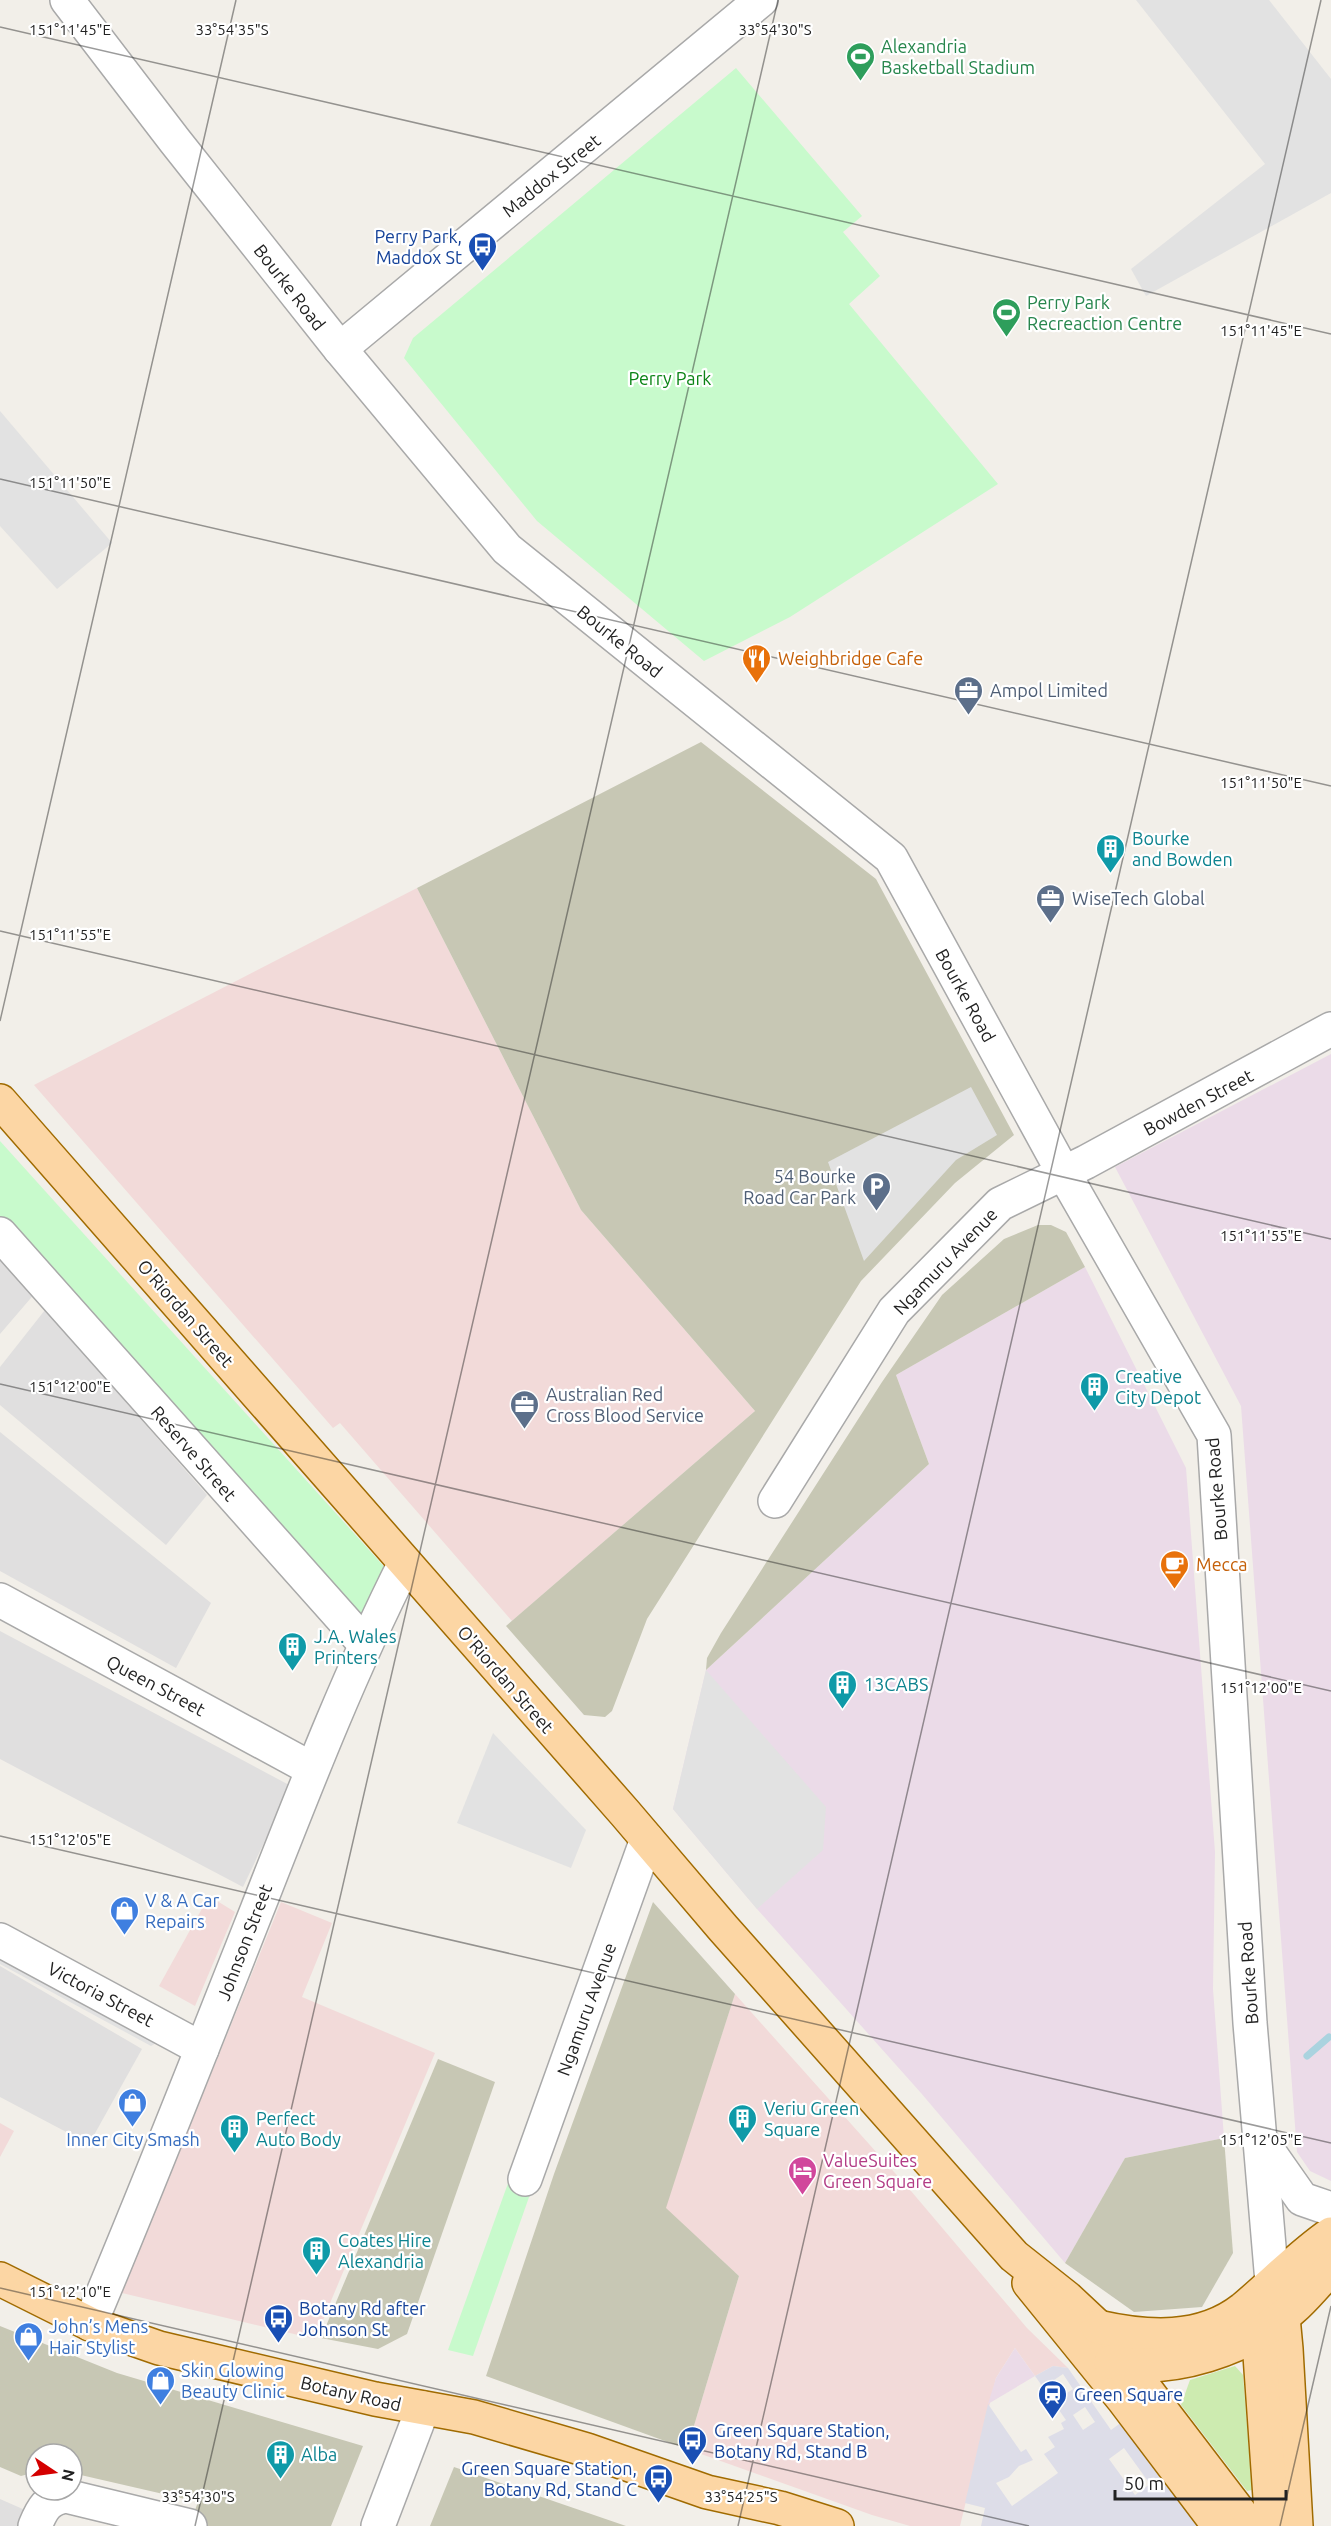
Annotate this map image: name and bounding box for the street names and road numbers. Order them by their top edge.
street label: Maddox Street [498,130,604,220]
street label: Bourke Road [250,240,330,334]
street label: Bourke Road [574,601,666,681]
street label: Bourke Road [932,945,1000,1045]
street label: Bowden Street [1140,1065,1256,1139]
street label: Ngamuru Avenue [889,1204,1001,1318]
street label: O'Riordan Street [134,1255,238,1371]
street label: Reserve Street [147,1401,241,1505]
street label: Bourke Road [1202,1437,1230,1541]
street label: O'Riordan Street [454,1621,558,1737]
street label: Queen Street [103,1651,209,1720]
street label: Johnson Street [213,1881,275,2003]
street label: Bourke Road [1234,1921,1262,2025]
street label: Ngamuru Avenue [553,1940,619,2078]
street label: Victoria Street [45,1958,157,2030]
street label: Botany Road [299,2372,403,2414]

